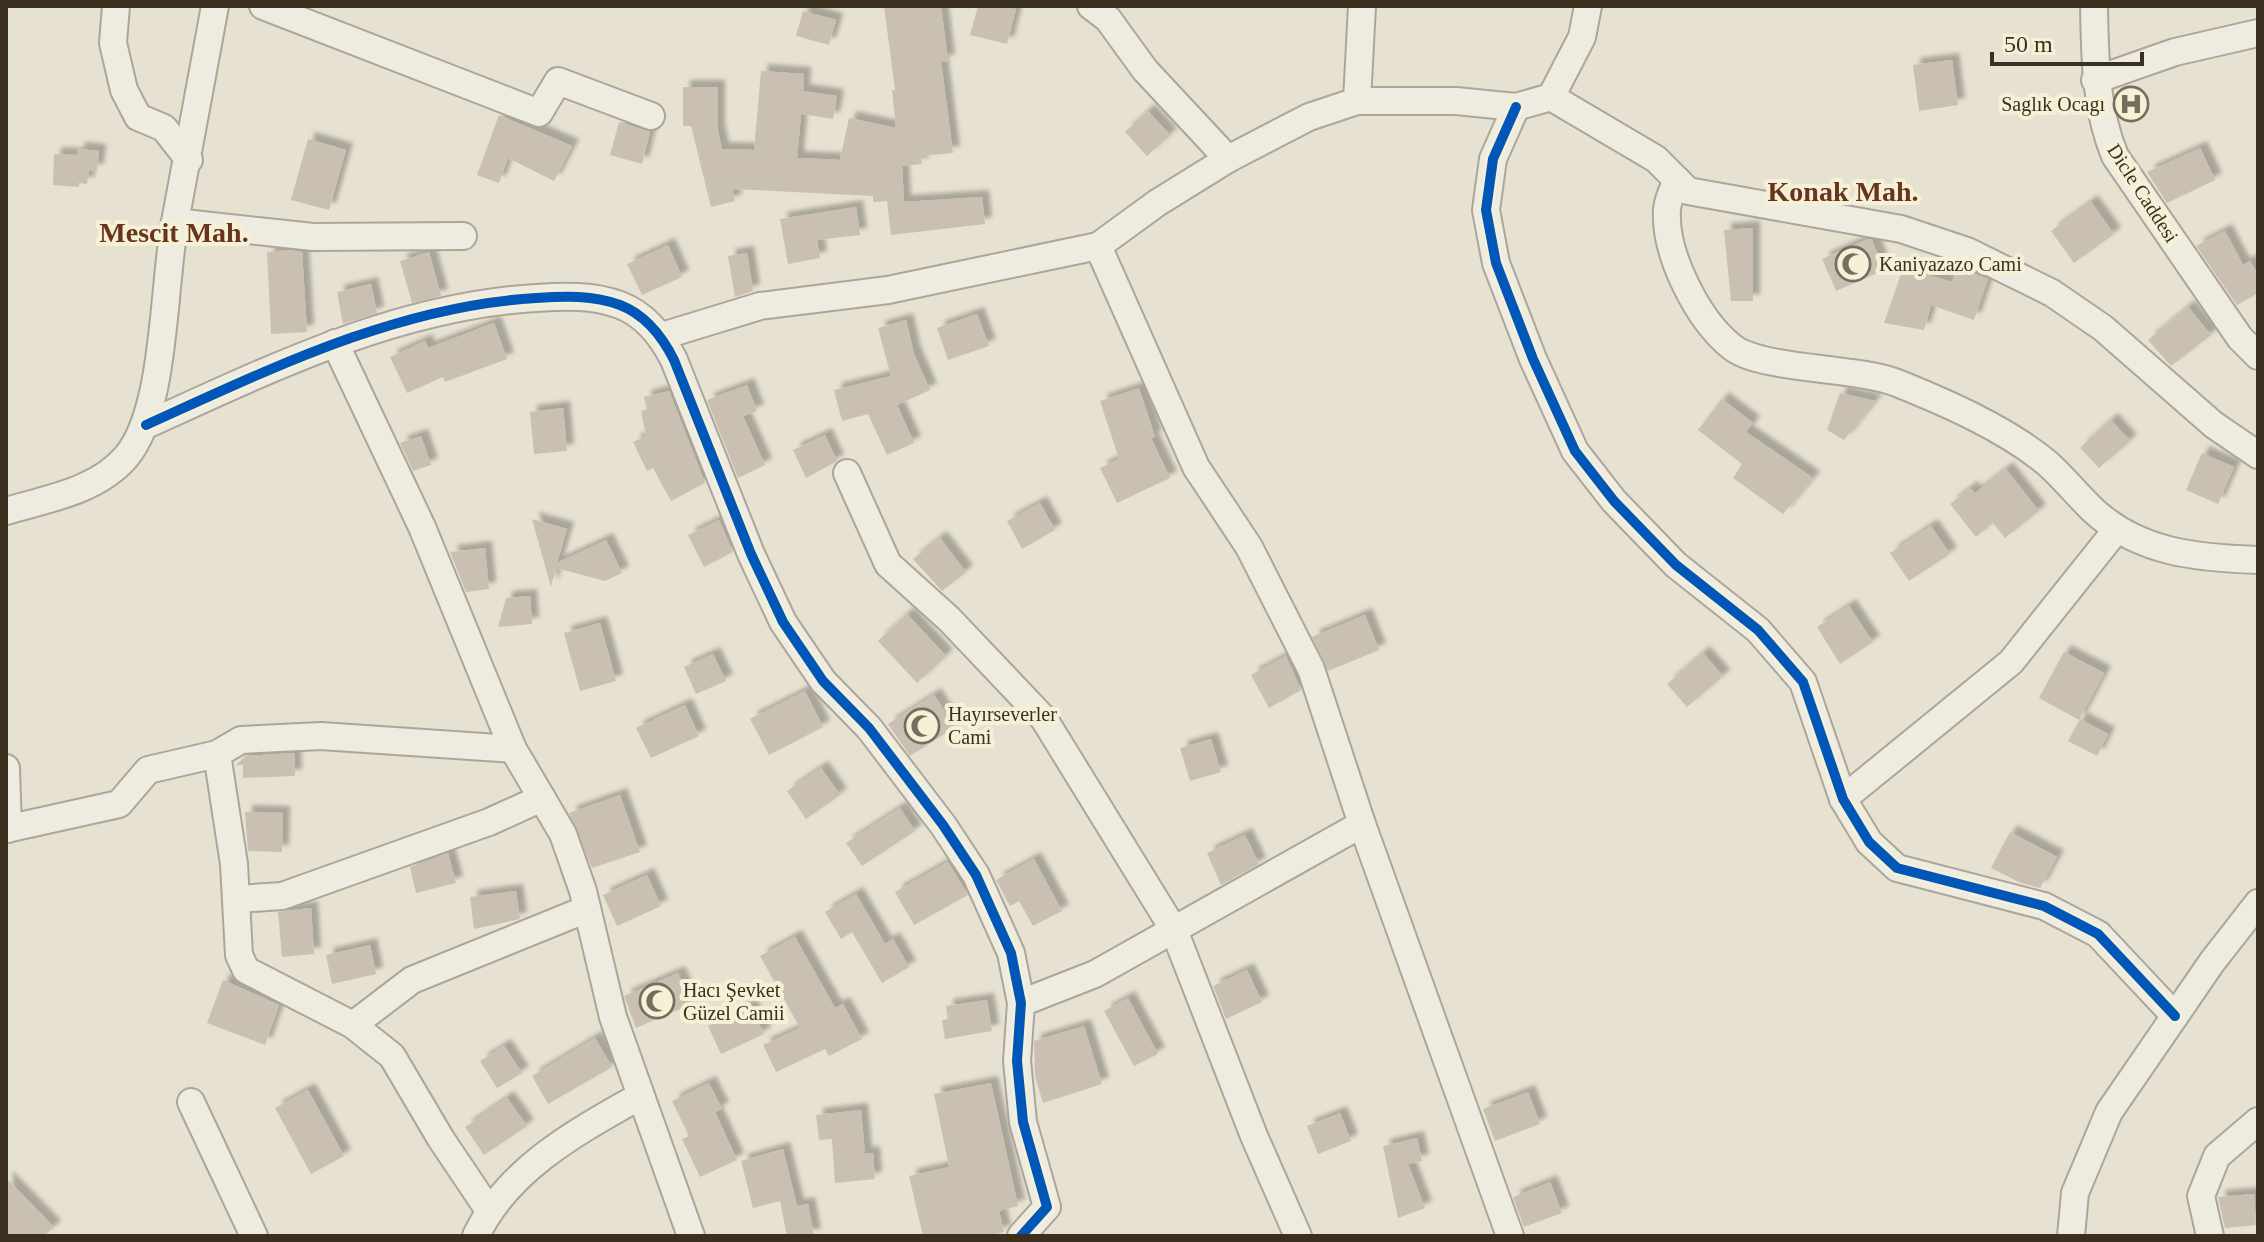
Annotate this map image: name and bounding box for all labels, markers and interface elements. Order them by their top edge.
scale bar [1992,16,2142,66]
text: 50 m [2004,31,2053,57]
hospital icon: Saglık Ocagı [2112,85,2150,123]
place label: Saglık Ocagı [2001,93,2105,116]
street label: Dicle Caddesi [2103,140,2183,247]
district label: Konak Mah. [1768,176,1918,207]
district label: Mescit Mah. [99,217,249,248]
mosque icon: Kaniyazazo Cami [1834,245,1872,283]
place label: Kaniyazazo Cami [1879,253,2022,276]
place label: Hayırseverler Cami [948,703,1057,748]
mosque icon: Hayırseverler Cami [903,707,941,745]
place label: Hacı Şevket Güzel Camii [683,979,785,1024]
mosque icon: Hacı Şevket Güzel Camii [638,982,676,1020]

